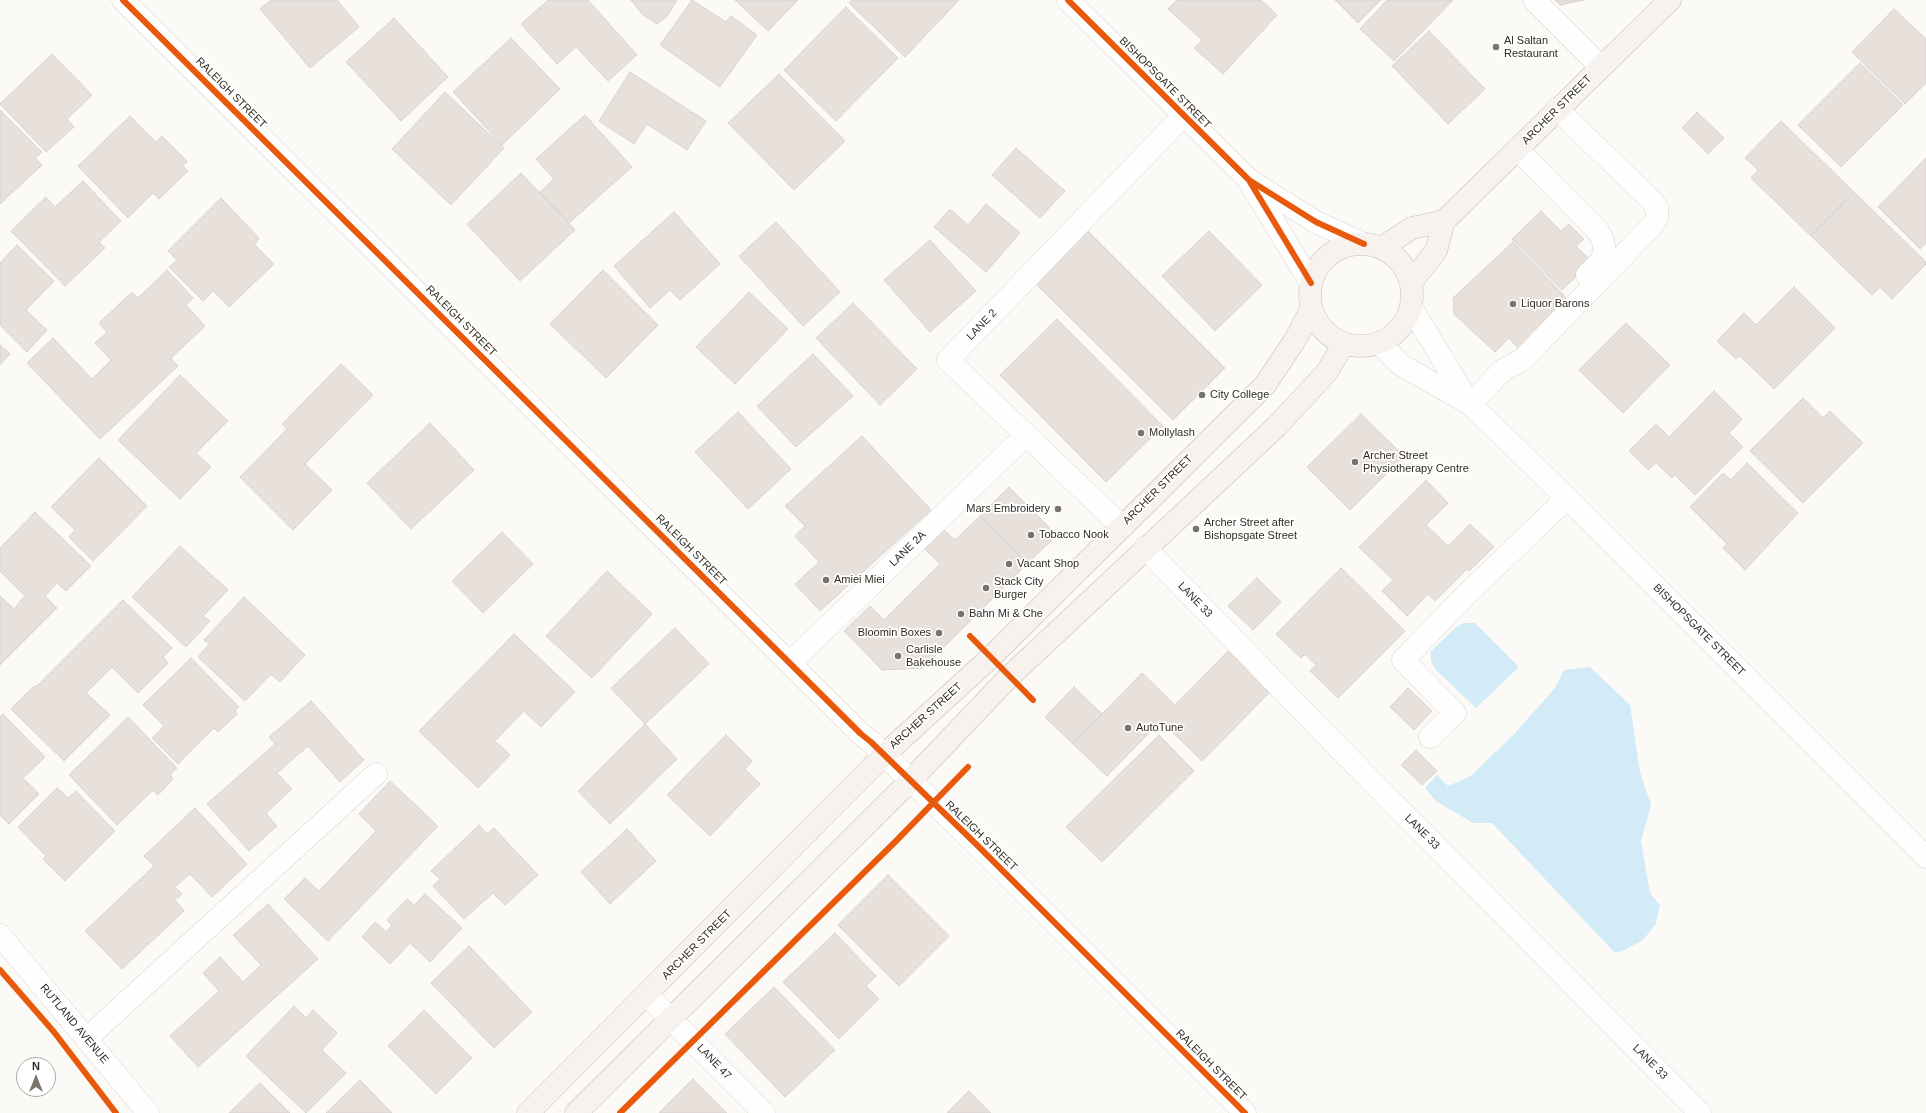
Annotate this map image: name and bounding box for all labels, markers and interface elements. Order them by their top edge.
street label: BISHOPSGATE STREET [1116,34,1214,132]
place label: Al Saltan Restaurant [1504,34,1558,60]
marker: Al Saltan Restaurant [1491,42,1501,52]
street label: RALEIGH STREET [193,55,269,131]
street label: ARCHER STREET [1519,72,1595,148]
street label: RALEIGH STREET [423,283,499,359]
place label: Liquor Barons [1521,297,1589,311]
marker: Liquor Barons [1508,299,1518,309]
street label: LANE 2 [964,307,1000,343]
place label: City College [1210,388,1269,402]
marker: City College [1197,390,1207,400]
place label: Mollylash [1149,426,1195,440]
marker: Mollylash [1136,428,1146,438]
place label: Archer Street Physiotherapy Centre [1363,449,1469,475]
street label: ARCHER STREET [1120,452,1196,528]
marker: Archer Street Physiotherapy Centre [1350,457,1360,467]
place label: Mars Embroidery [966,502,1050,516]
marker: Mars Embroidery [1053,504,1063,514]
street label: RALEIGH STREET [653,512,729,588]
place label: Archer Street after Bishopsgate Street [1204,516,1297,542]
marker: Archer Street after Bishopsgate Street [1191,524,1201,534]
place label: Tobacco Nook [1039,528,1109,542]
street label: LANE 2A [887,529,929,569]
marker: Tobacco Nook [1026,530,1036,540]
place label: Vacant Shop [1017,557,1079,571]
marker: Vacant Shop [1004,559,1014,569]
place label: Amiei Miei [834,573,885,587]
marker: Amiei Miei [821,575,831,585]
place label: Stack City Burger [994,575,1044,601]
street label: LANE 33 [1175,580,1215,620]
street label: BISHOPSGATE STREET [1650,581,1748,679]
marker: Stack City Burger [981,583,991,593]
place label: Bahn Mi & Che [969,607,1043,621]
marker: Bahn Mi & Che [956,609,966,619]
place label: Bloomin Boxes [858,626,931,640]
marker: Bloomin Boxes [934,628,944,638]
place label: Carlisle Bakehouse [906,643,961,669]
marker: Carlisle Bakehouse [893,651,903,661]
street label: ARCHER STREET [887,680,965,752]
place label: AutoTune [1136,721,1183,735]
marker: AutoTune [1123,723,1133,733]
street label: RALEIGH STREET [942,798,1020,874]
street label: LANE 33 [1402,812,1442,852]
street label: ARCHER STREET [659,907,735,983]
street label: RUTLAND AVENUE [37,982,111,1066]
street label: RALEIGH STREET [1173,1027,1249,1103]
street label: LANE 47 [694,1042,734,1082]
street label: LANE 33 [1630,1042,1670,1082]
north arrow [16,1057,56,1097]

